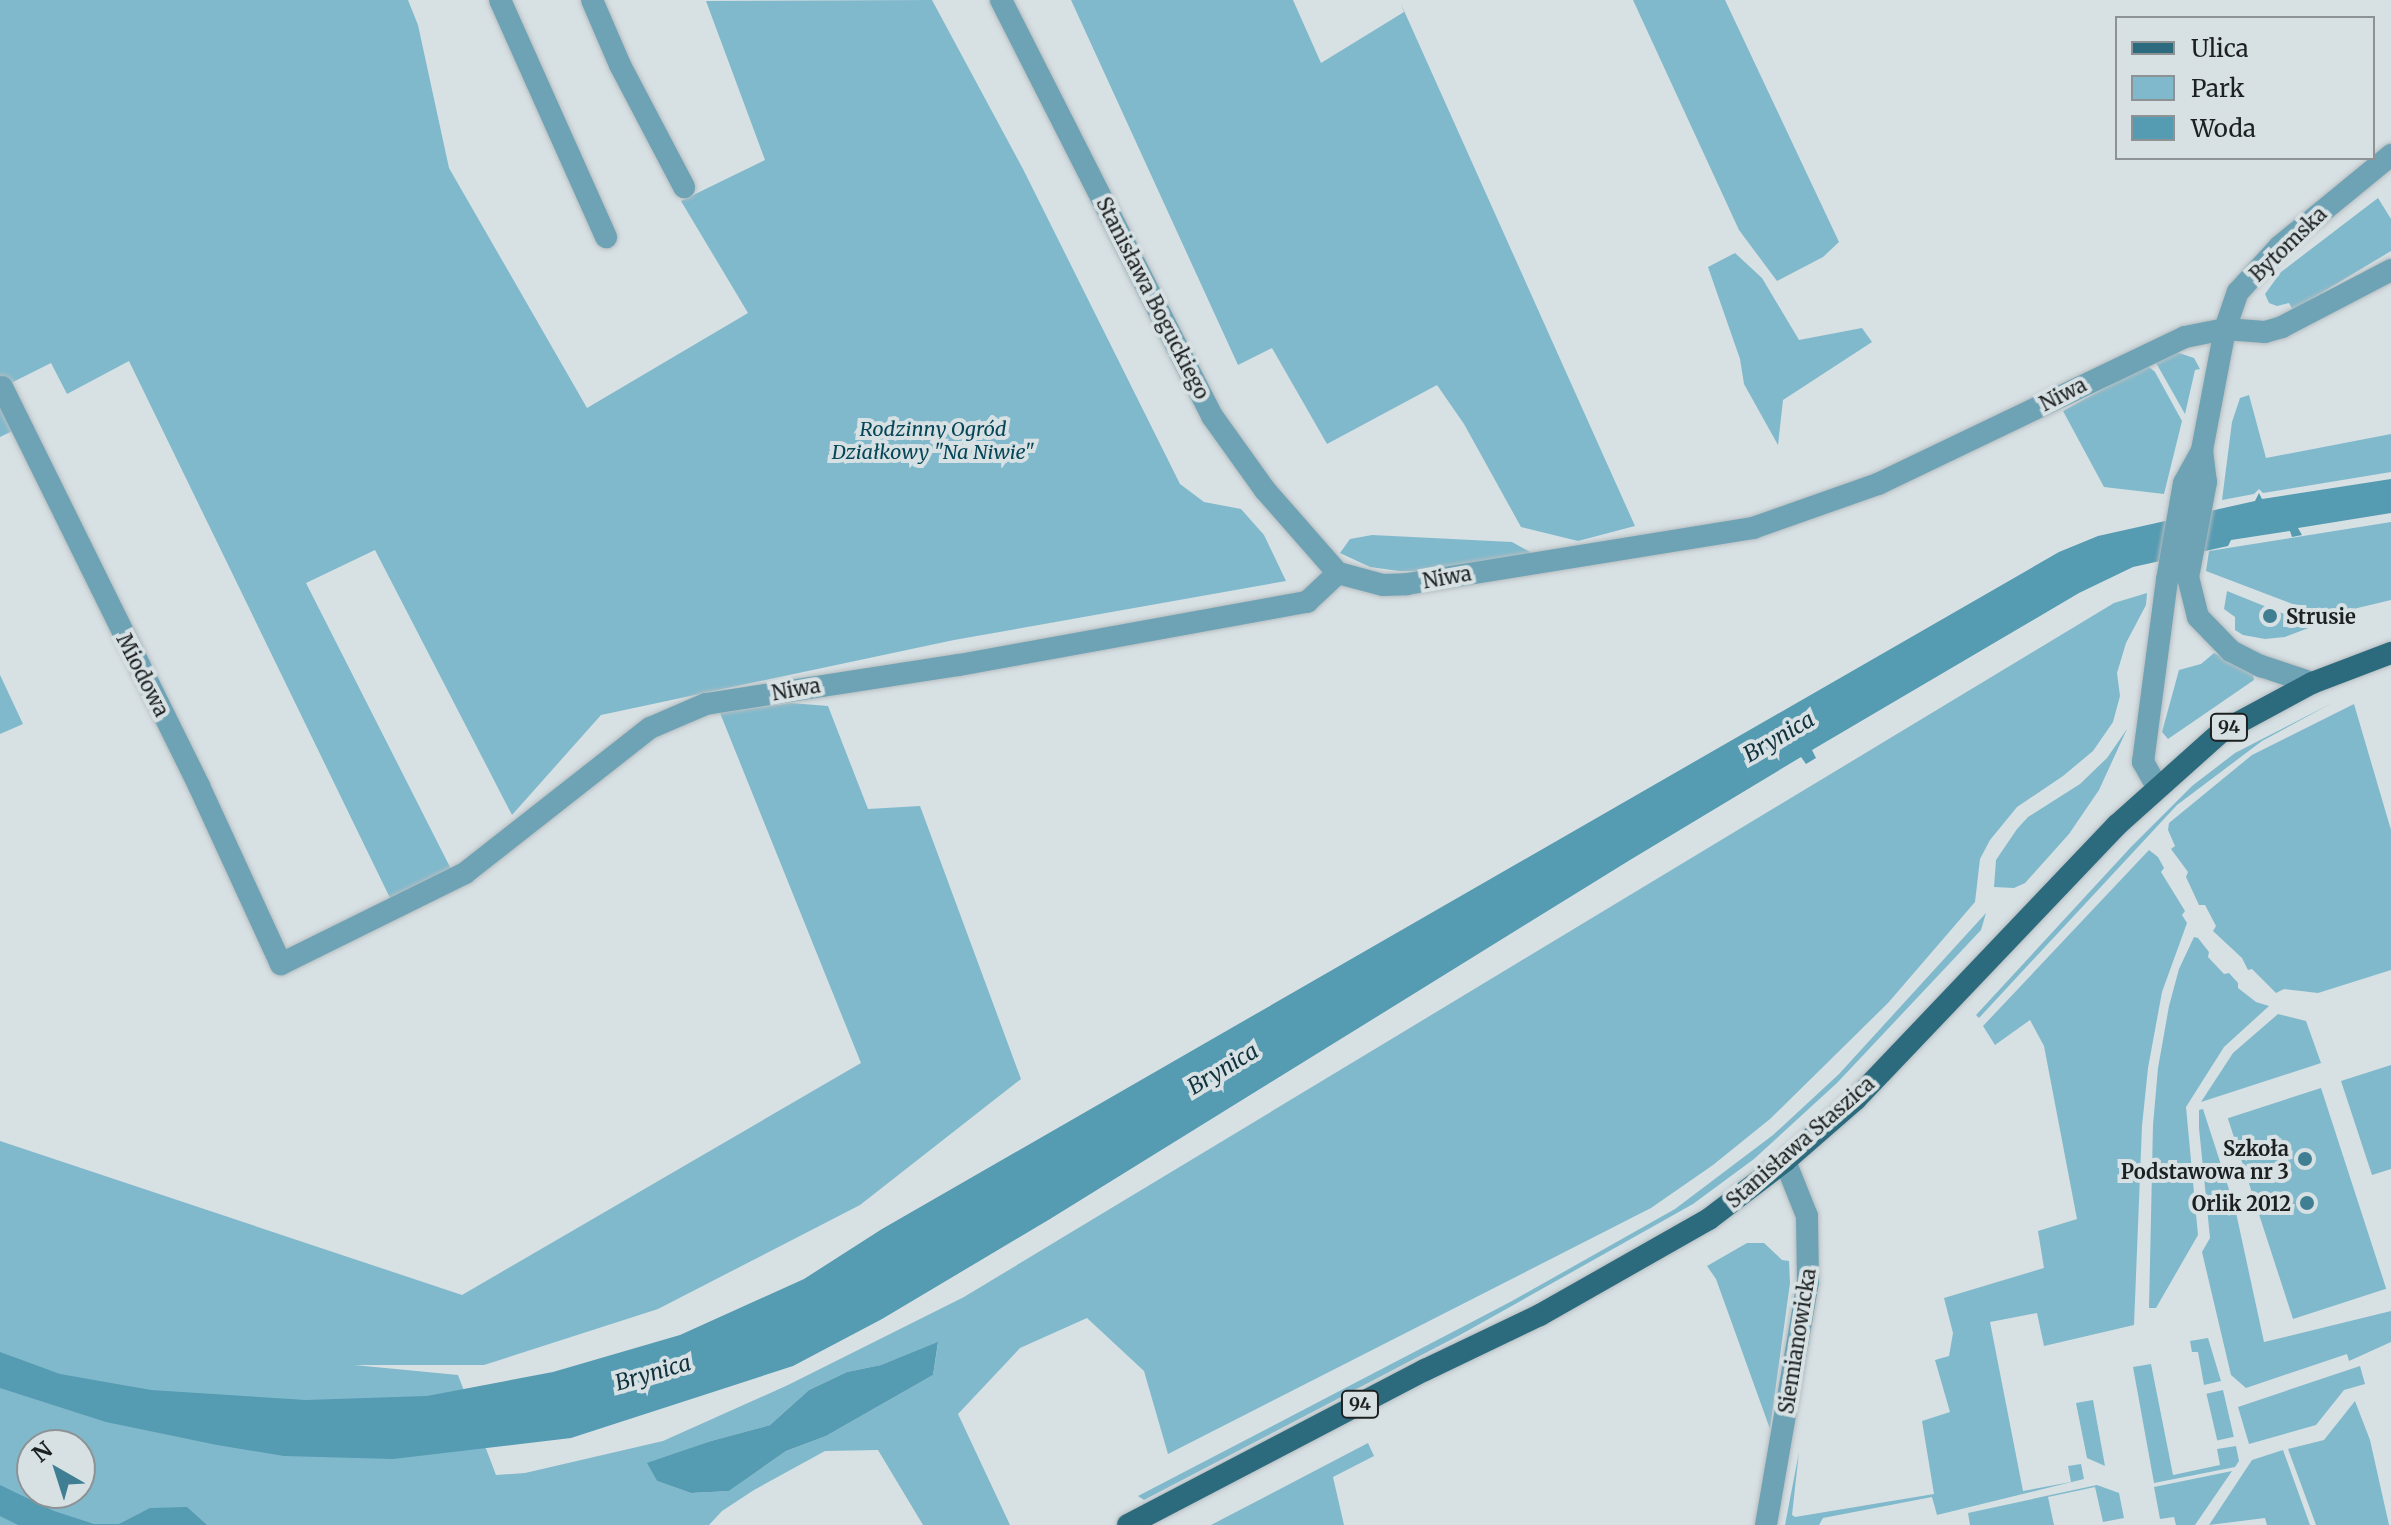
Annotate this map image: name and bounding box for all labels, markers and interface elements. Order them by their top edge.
legend [2115,16,2375,160]
text: Ulica [2191,33,2249,64]
text: Park [2191,73,2244,104]
text: Woda [2191,113,2256,144]
street label: Stanisława Boguckiego [1092,193,1214,403]
street label: Bytomska [2245,202,2331,286]
street label: Niwa [2036,372,2090,416]
park label: Rodzinny Ogród Działkowy "Na Niwie" [832,417,1034,464]
street label: Niwa [1421,561,1473,593]
place label: Strusie [2286,604,2356,628]
marker: Strusie [2261,607,2279,625]
street label: Miodowa [112,630,174,720]
street label: Niwa [770,673,822,705]
water label: Brynica [1739,706,1819,768]
road number: 94 [2209,713,2249,741]
water label: Brynica [1183,1038,1263,1100]
street label: Stanisława Staszica [1721,1071,1879,1213]
place label: Szkoła Podstawowa nr 3 [2121,1136,2289,1183]
marker: Szkoła Podstawowa nr 3 [2296,1150,2314,1168]
place label: Orlik 2012 [2192,1191,2291,1215]
marker: Orlik 2012 [2298,1194,2316,1212]
street label: Siemianowicka [1774,1267,1820,1415]
water label: Brynica [612,1350,694,1396]
road number: 94 [1340,1390,1380,1418]
north arrow [16,1429,96,1509]
text: N [27,1436,58,1468]

